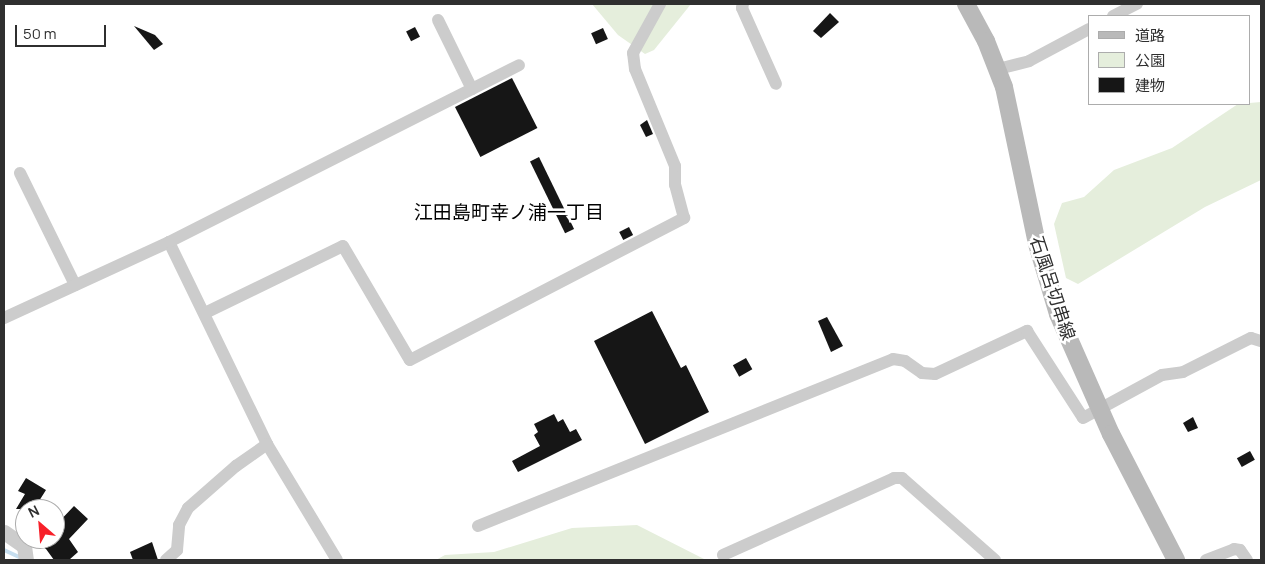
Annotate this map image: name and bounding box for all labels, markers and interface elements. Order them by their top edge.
scale bar [18,15,109,47]
legend [1088,15,1250,105]
text: 50 m [23,23,57,44]
text: 道路 [1135,25,1165,46]
text: 公園 [1135,50,1165,71]
text: 建物 [1135,75,1165,96]
district label: 江田島町幸ノ浦一丁目 [414,202,604,224]
street label: 石風呂切串線 [1026,233,1080,343]
north arrow [15,499,65,549]
text: N [25,500,42,522]

